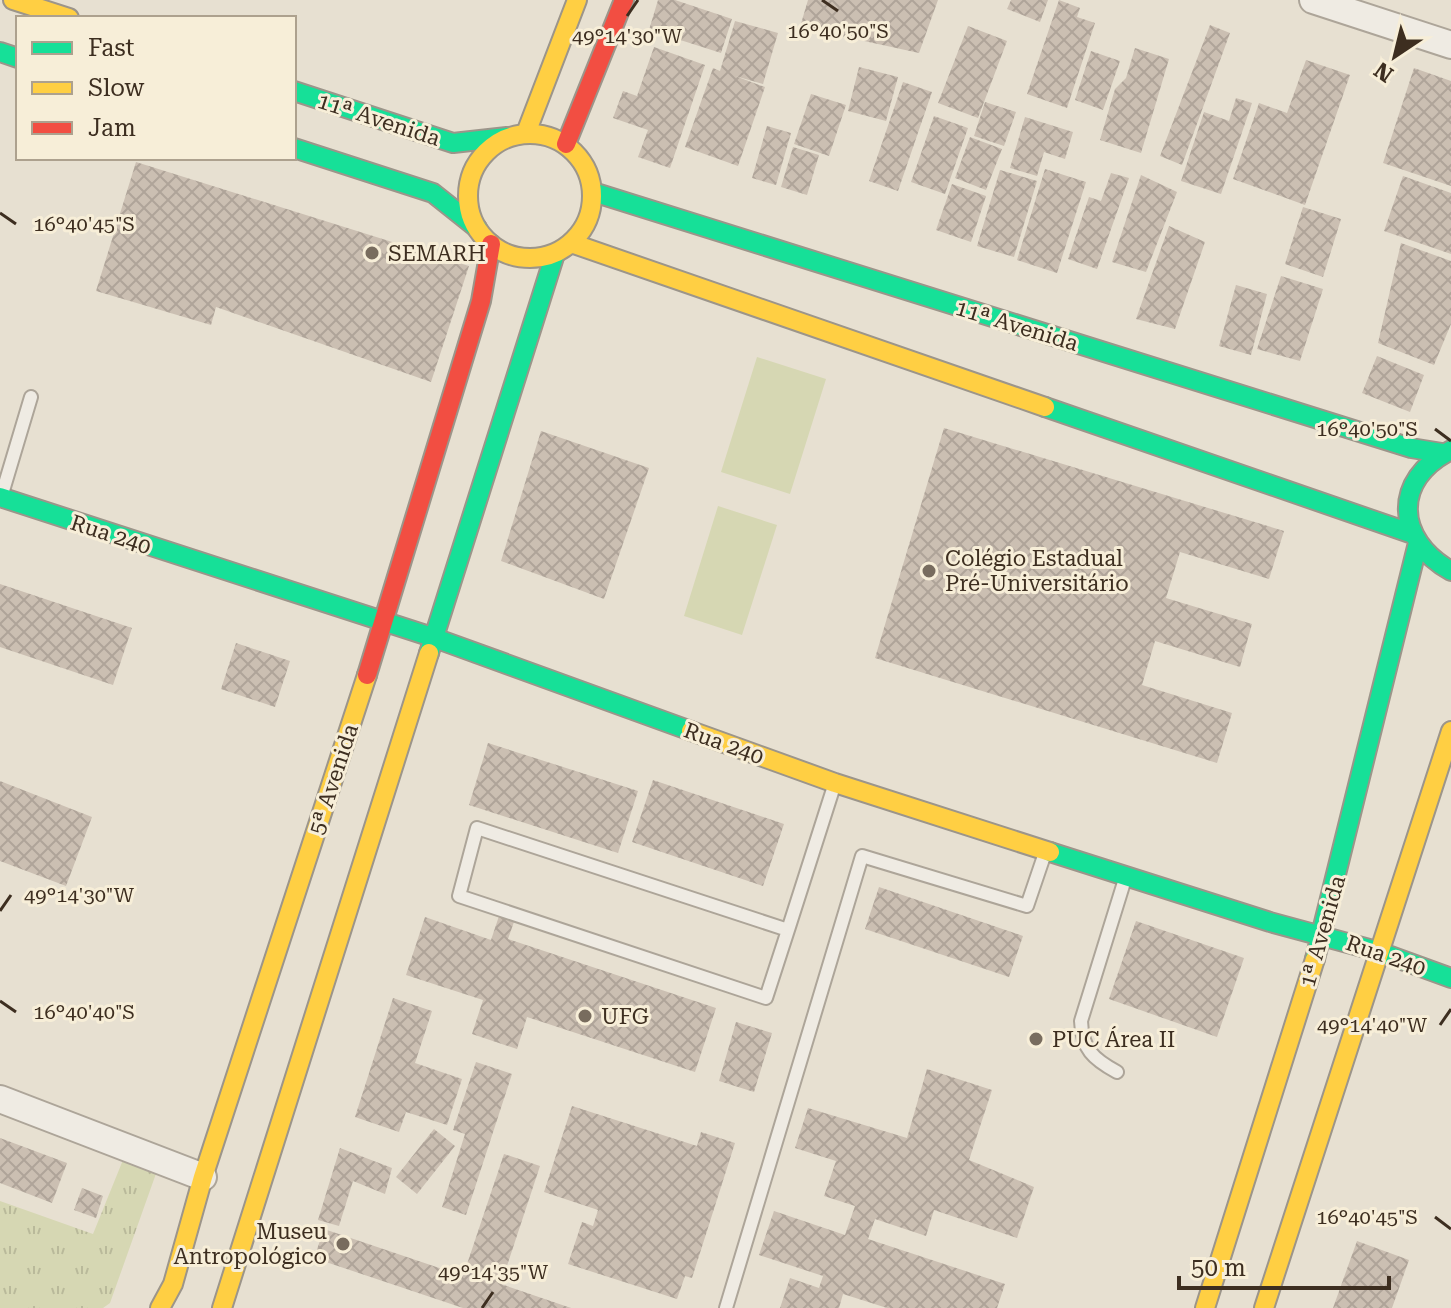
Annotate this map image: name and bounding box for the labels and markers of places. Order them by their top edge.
place label: SEMARH [388,241,486,266]
marker: SEMARH [363,244,381,262]
place label: Colégio Estadual Pré-Universitário [945,546,1129,596]
marker: Colégio Estadual Pré-Universitário [920,562,938,580]
place label: UFG [601,1004,649,1029]
marker: UFG [576,1007,594,1025]
place label: PUC Área II [1052,1026,1175,1052]
marker: PUC Área II [1027,1030,1045,1048]
place label: Museu Antropológico [173,1219,327,1269]
marker: Museu Antropológico [334,1235,352,1253]

